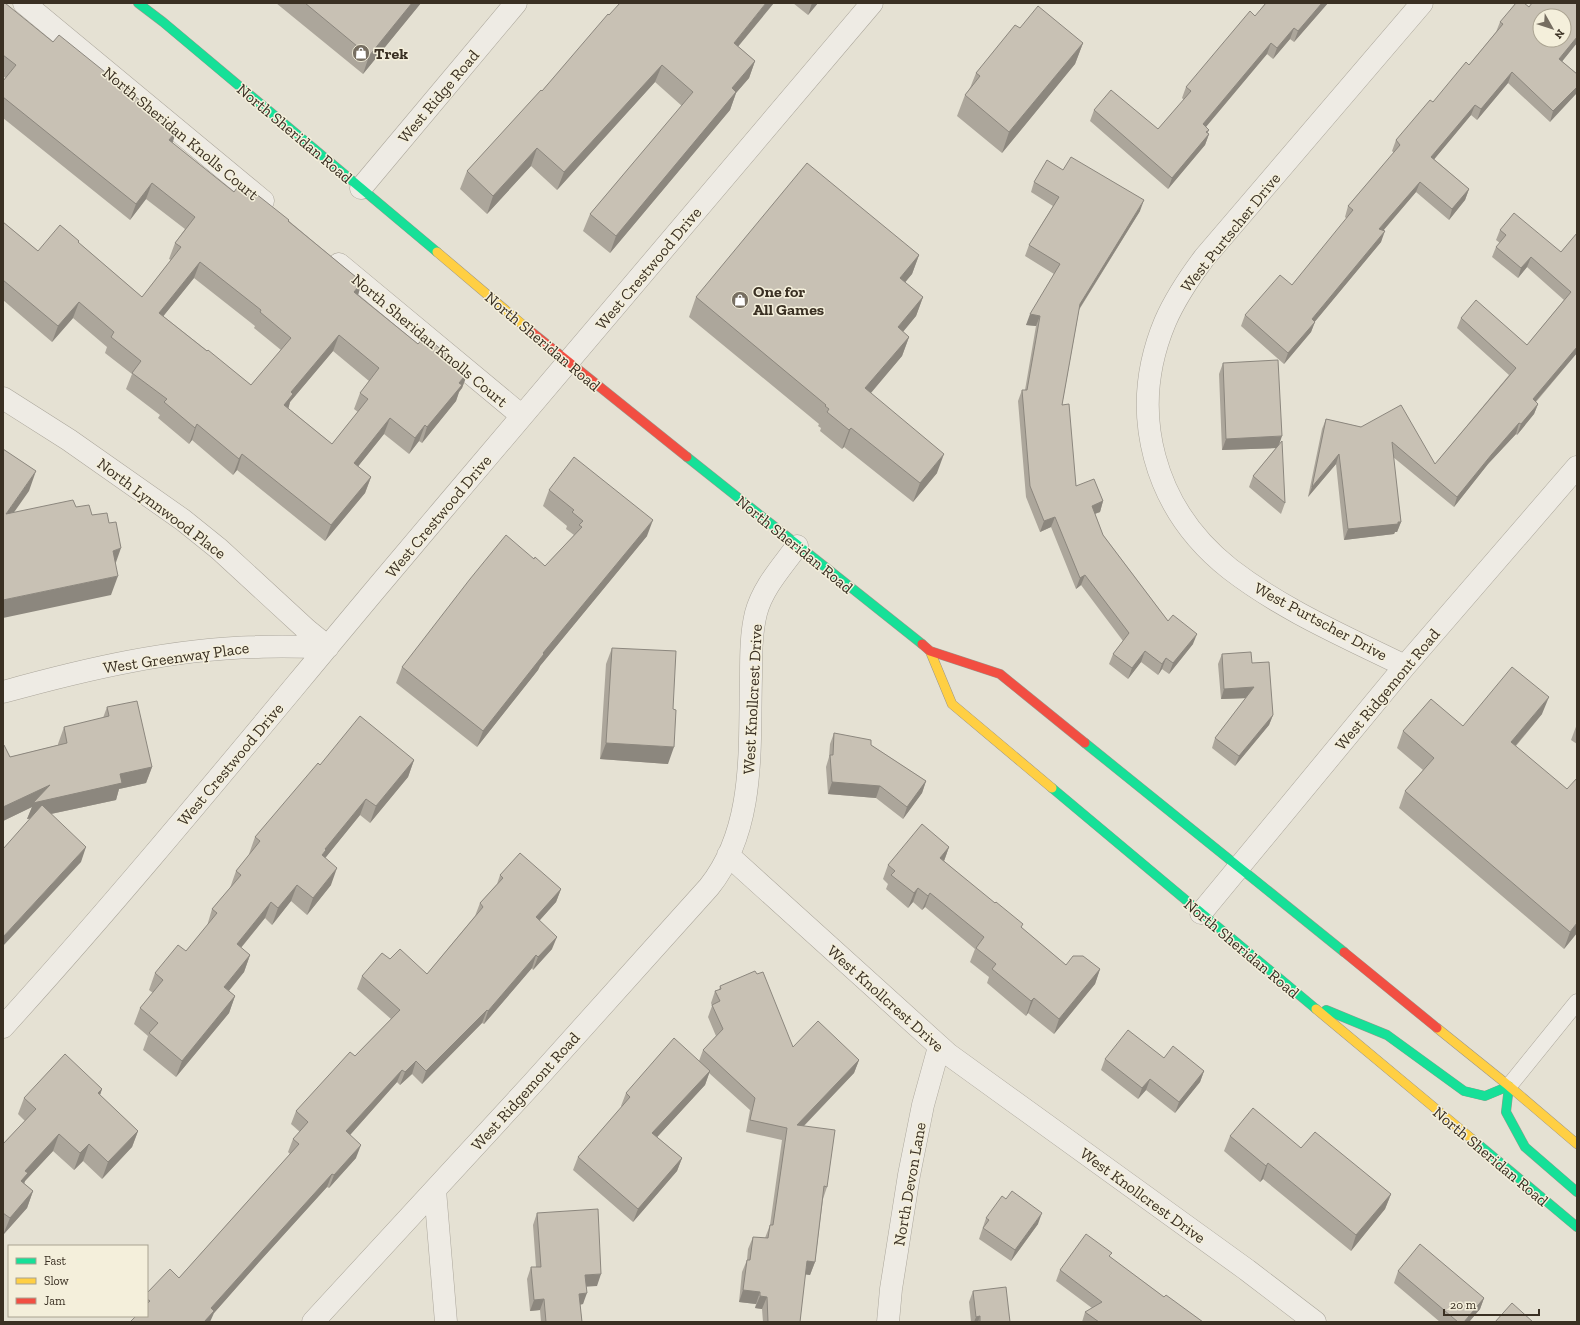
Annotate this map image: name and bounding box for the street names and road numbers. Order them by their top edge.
street label: West Ridge Road [394,46,483,147]
street label: North Sheridan Knolls Court [99,63,262,204]
street label: North Sheridan Road [233,80,356,187]
street label: West Purtscher Drive [1177,169,1284,296]
street label: West Crestwood Drive [591,203,705,334]
street label: North Sheridan Knolls Court [348,270,511,411]
street label: North Sheridan Road [481,288,604,395]
street label: West Crestwood Drive [381,451,495,582]
street label: North Lynnwood Place [94,454,230,563]
street label: North Sheridan Road [732,491,857,597]
street label: West Purtscher Drive [1251,578,1390,665]
street label: West Knollcrest Drive [739,623,766,775]
street label: West Ridgemont Road [1331,624,1444,754]
street label: West Greenway Place [102,638,250,677]
street label: West Crestwood Drive [173,699,287,830]
street label: North Sheridan Road [1180,895,1303,1002]
street label: West Knollcrest Drive [823,941,948,1056]
street label: West Ridgemont Road [467,1028,584,1155]
street label: North Sheridan Road [1429,1103,1552,1210]
street label: North Devon Lane [889,1121,930,1247]
street label: West Knollcrest Drive [1076,1144,1209,1247]

